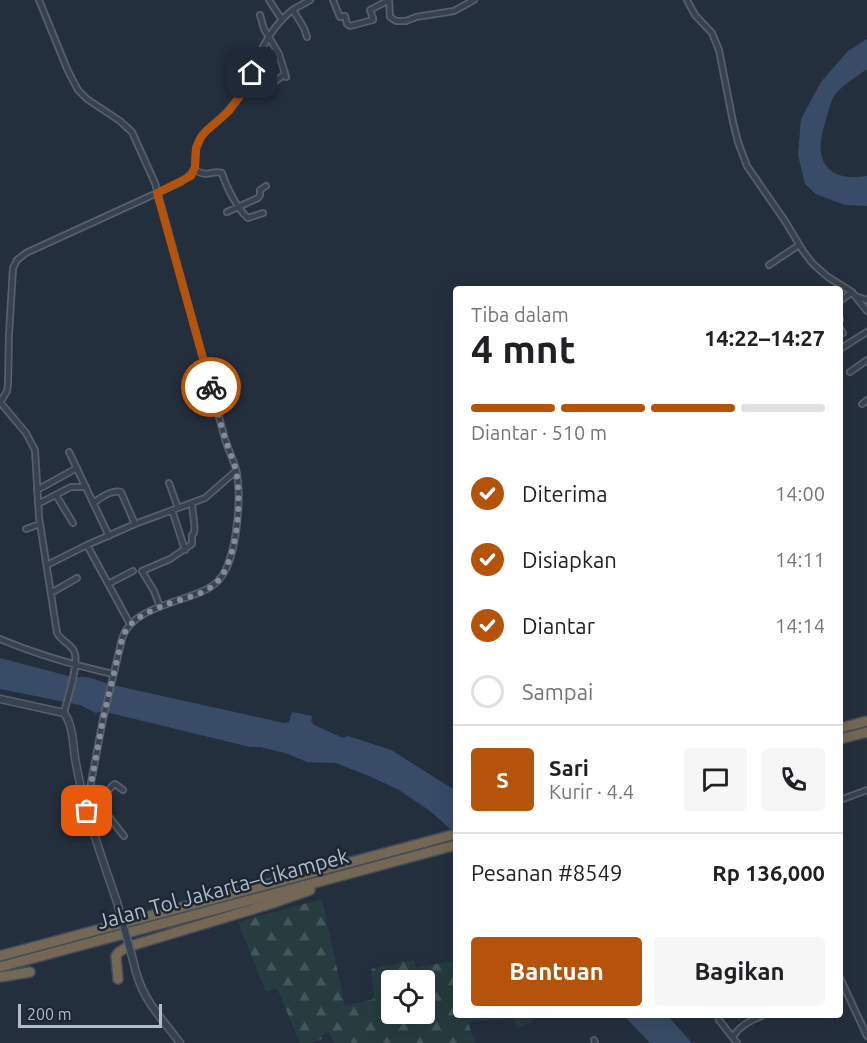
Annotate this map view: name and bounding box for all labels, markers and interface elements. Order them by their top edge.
pin [226,47,277,98]
icon: home [235,56,268,89]
text: Tiba dalam [471,303,569,326]
text: 14:22–14:27 [704,325,825,350]
text: 4 mnt [471,327,575,370]
courier [181,357,241,417]
icon: bike [195,371,228,404]
text: Diantar · 510 m [471,421,607,444]
icon: check [471,477,504,510]
text: Diterima [522,481,608,506]
text: 14:00 [775,482,825,505]
icon: check [471,543,504,576]
text: Disiapkan [522,547,617,572]
text: 14:11 [775,548,825,571]
icon: check [471,609,504,642]
text: Diantar [522,613,595,638]
text: 14:14 [775,614,825,637]
text: Sampai [522,679,593,704]
button: chat [684,748,747,811]
button: phone [762,748,825,811]
text: Sari [549,755,589,780]
text: S [496,767,509,792]
text: Kurir · 4.4 [549,780,634,803]
pin [61,785,112,836]
icon: bag [70,794,103,827]
street label: Jalan Tol Jakarta–Cikampek [94,843,352,933]
text: Pesanan #8549 [471,860,622,885]
text: Rp 136,000 [712,860,825,885]
button: Bantuan [471,937,642,1006]
button: Bagikan [654,937,825,1006]
map controls [381,970,435,1024]
button: locate [381,970,435,1024]
scale bar [18,1001,162,1028]
text: 200 m [27,1005,72,1023]

